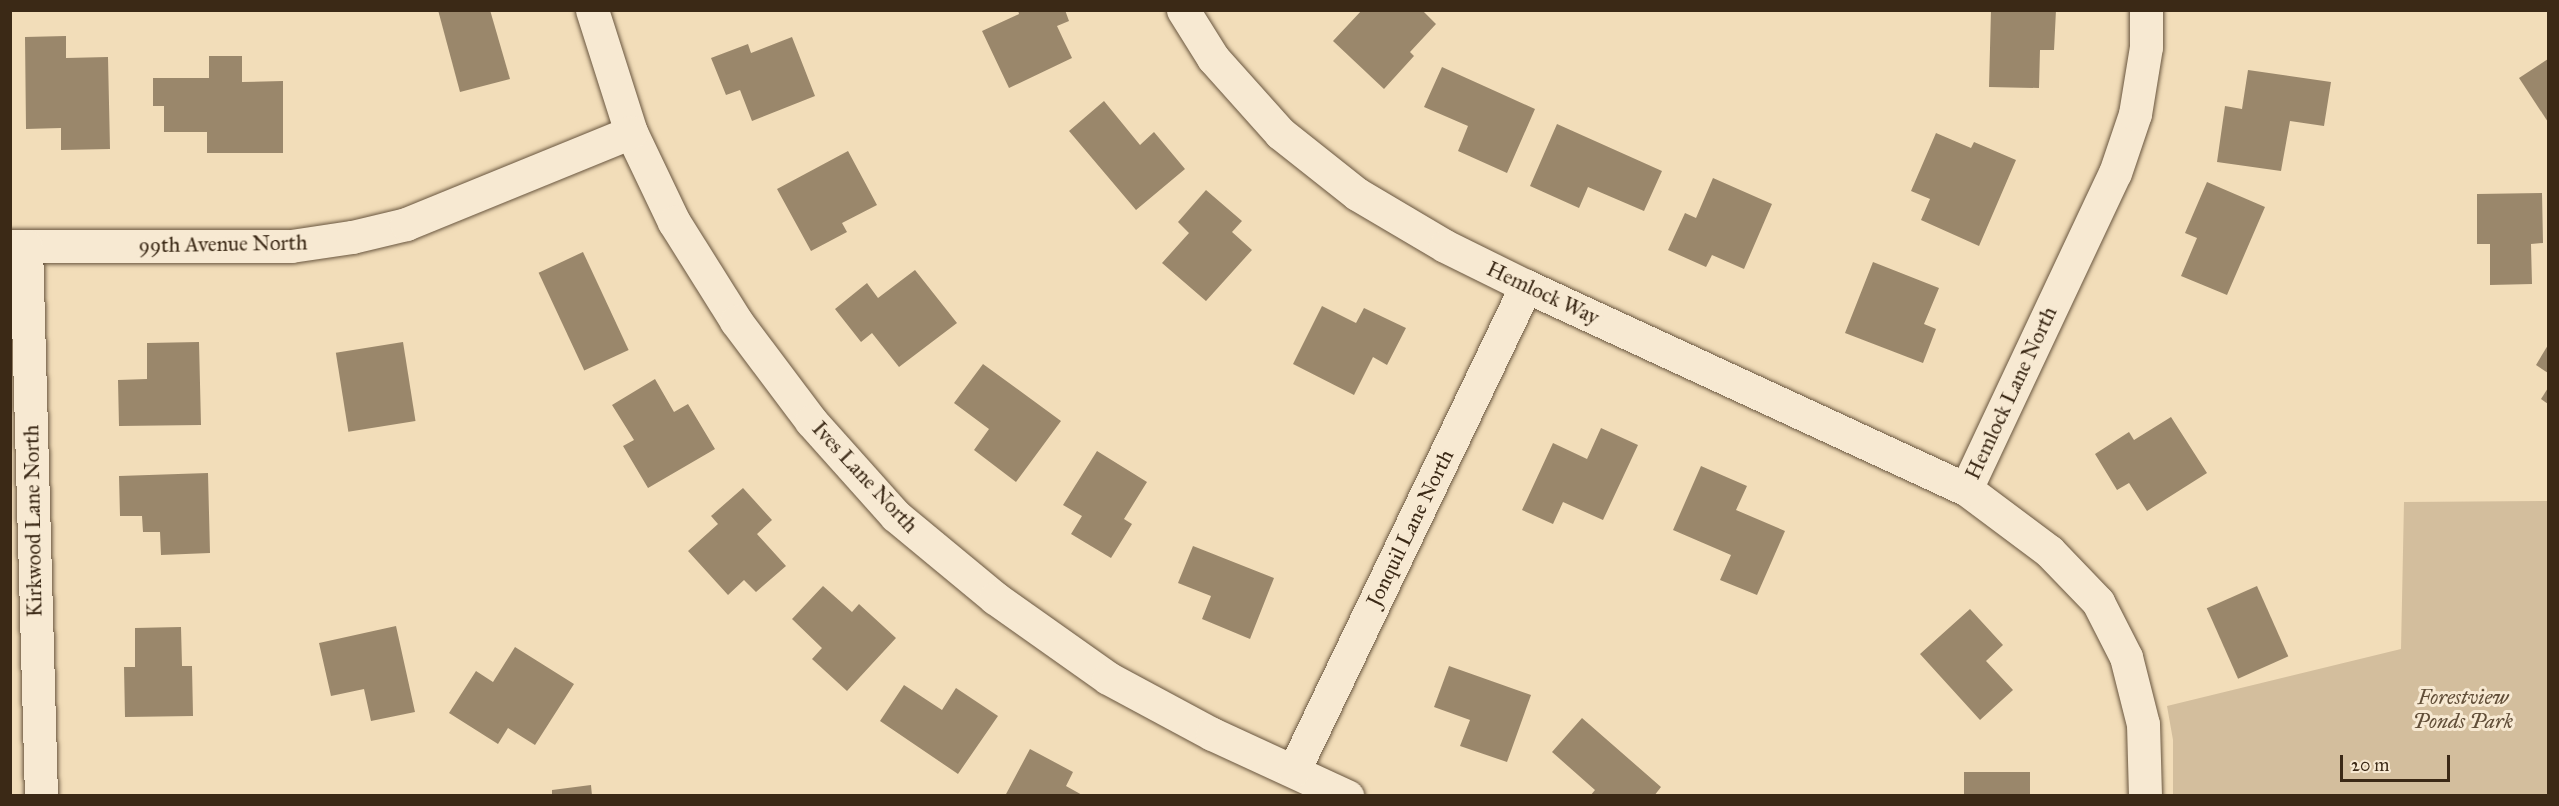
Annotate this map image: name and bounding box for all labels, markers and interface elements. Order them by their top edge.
street label: 99th Avenue North [138,230,308,258]
street label: Hemlock Way [1483,256,1603,330]
street label: Hemlock Lane North [1960,303,2062,483]
street label: Ives Lane North [807,416,923,538]
street label: Kirkwood Lane North [19,425,47,617]
street label: Jonquil Lane North [1361,445,1459,611]
park label: Forestview Ponds Park [2413,684,2513,734]
scale bar [2343,743,2452,781]
text: 20 m [2351,754,2389,776]

